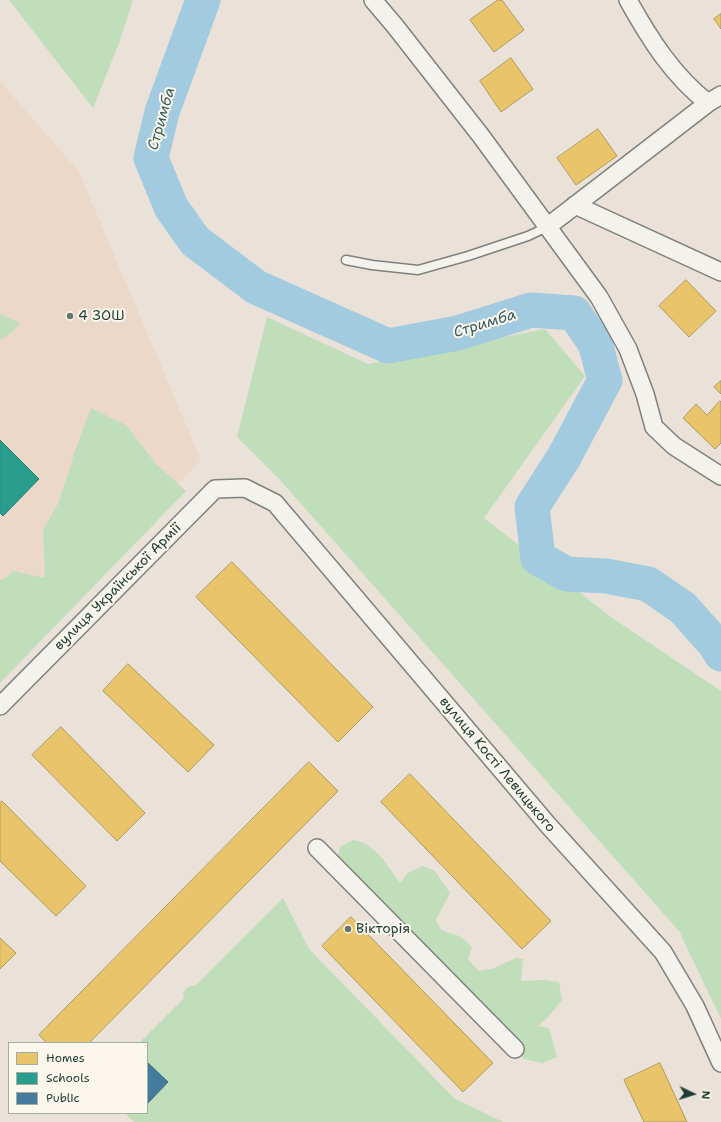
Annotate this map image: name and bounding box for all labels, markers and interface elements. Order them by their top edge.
water label: Стримба [144,85,180,153]
water label: Стримба [451,306,519,342]
place label: 4 ЗОШ [78,308,125,324]
marker: 4 ЗОШ [65,311,75,321]
street label: вулиця Української Армії [51,520,185,654]
street label: вулиця Кості Левицького [435,694,559,836]
place label: Вікторія [356,921,410,937]
marker: Вікторія [343,924,353,934]
legend [8,1042,148,1114]
text: Homes [46,1050,85,1066]
text: Schools [46,1070,90,1086]
north arrow [673,1074,713,1114]
text: Public [46,1090,80,1106]
text: N [698,1090,713,1100]

